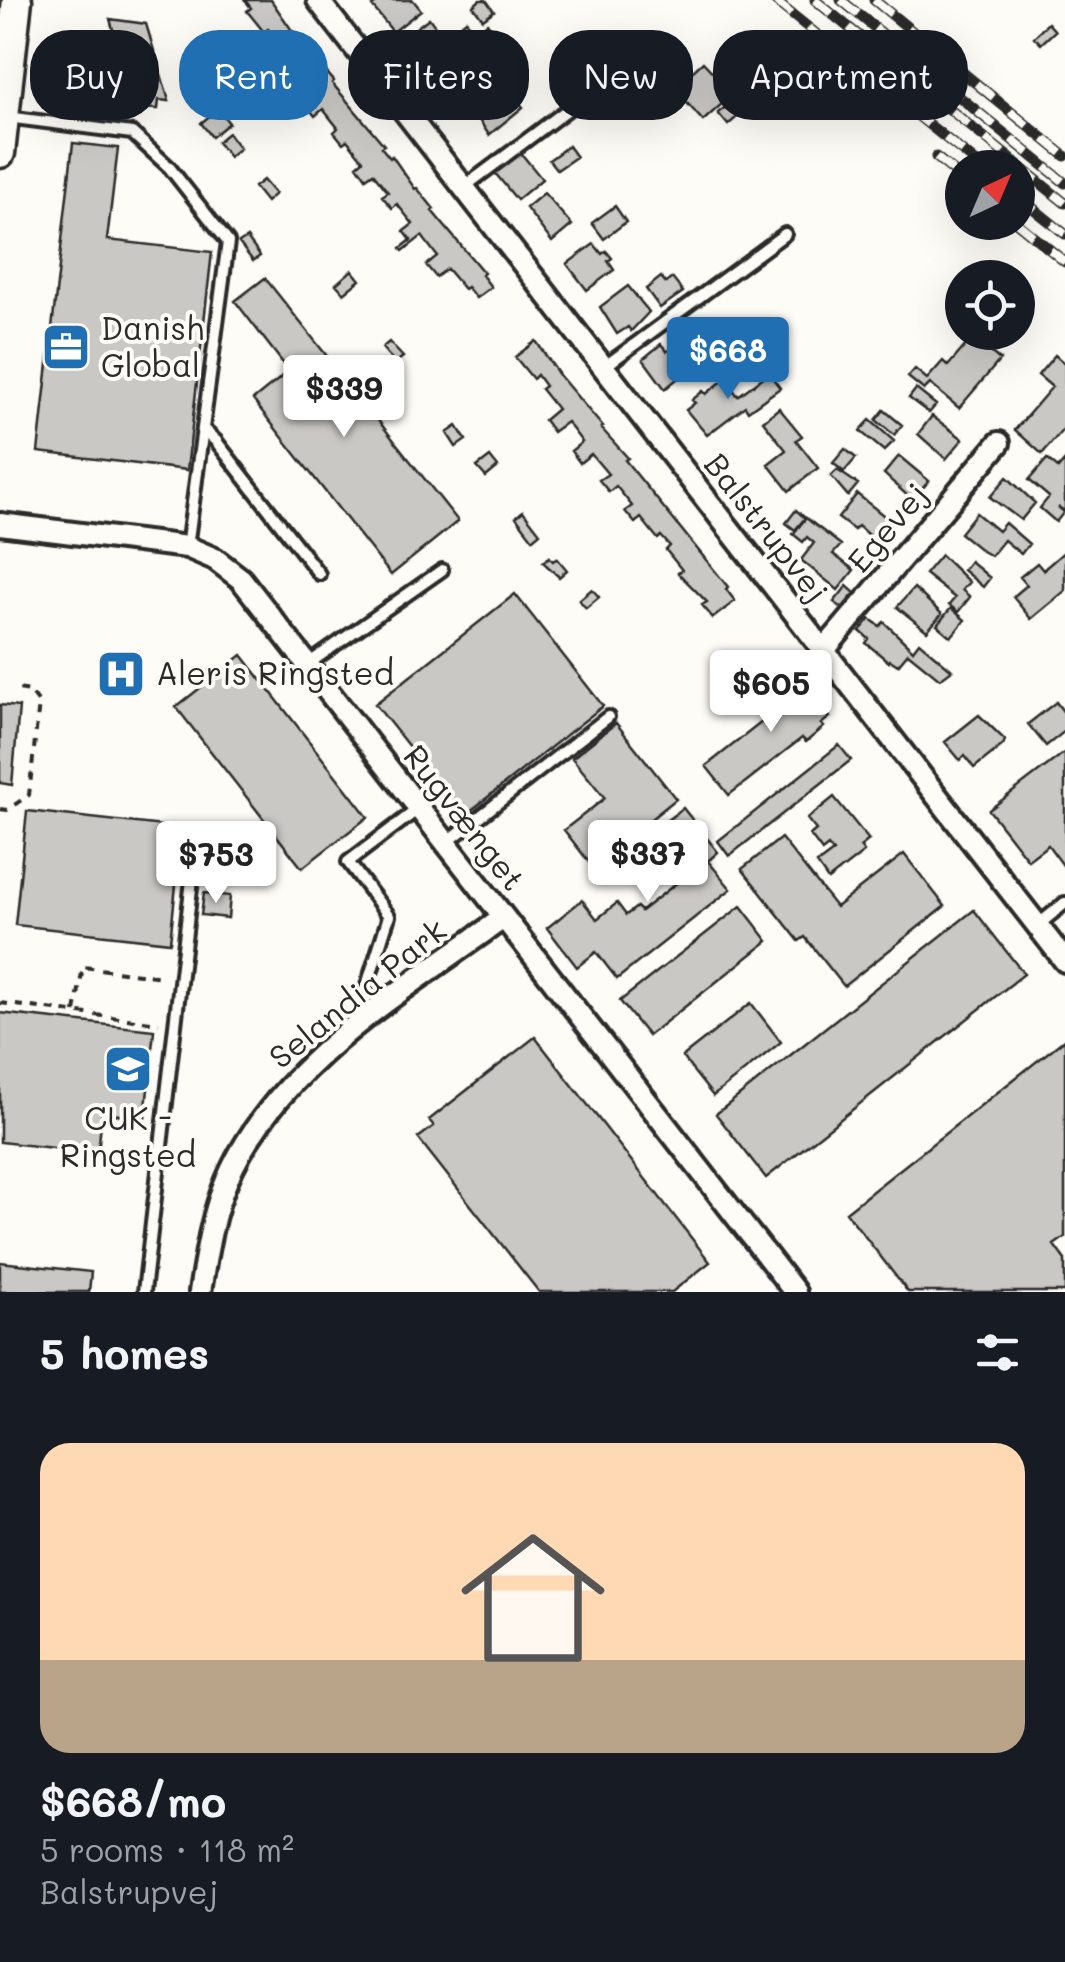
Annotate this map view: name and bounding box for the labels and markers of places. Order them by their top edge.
place label: Danish Global [101,306,204,385]
pin: $668 [669,317,787,402]
office icon: Danish Global [40,321,92,373]
pin: $339 [285,355,403,440]
hospital icon: Aleris Ringsted [95,648,147,700]
pin: $605 [712,650,830,735]
place label: Aleris Ringsted [156,651,394,693]
pin: $337 [589,820,707,905]
pin: $753 [157,821,275,906]
school or university icon: CUK - Ringsted [102,1043,154,1095]
place label: CUK - Ringsted [60,1096,196,1175]

